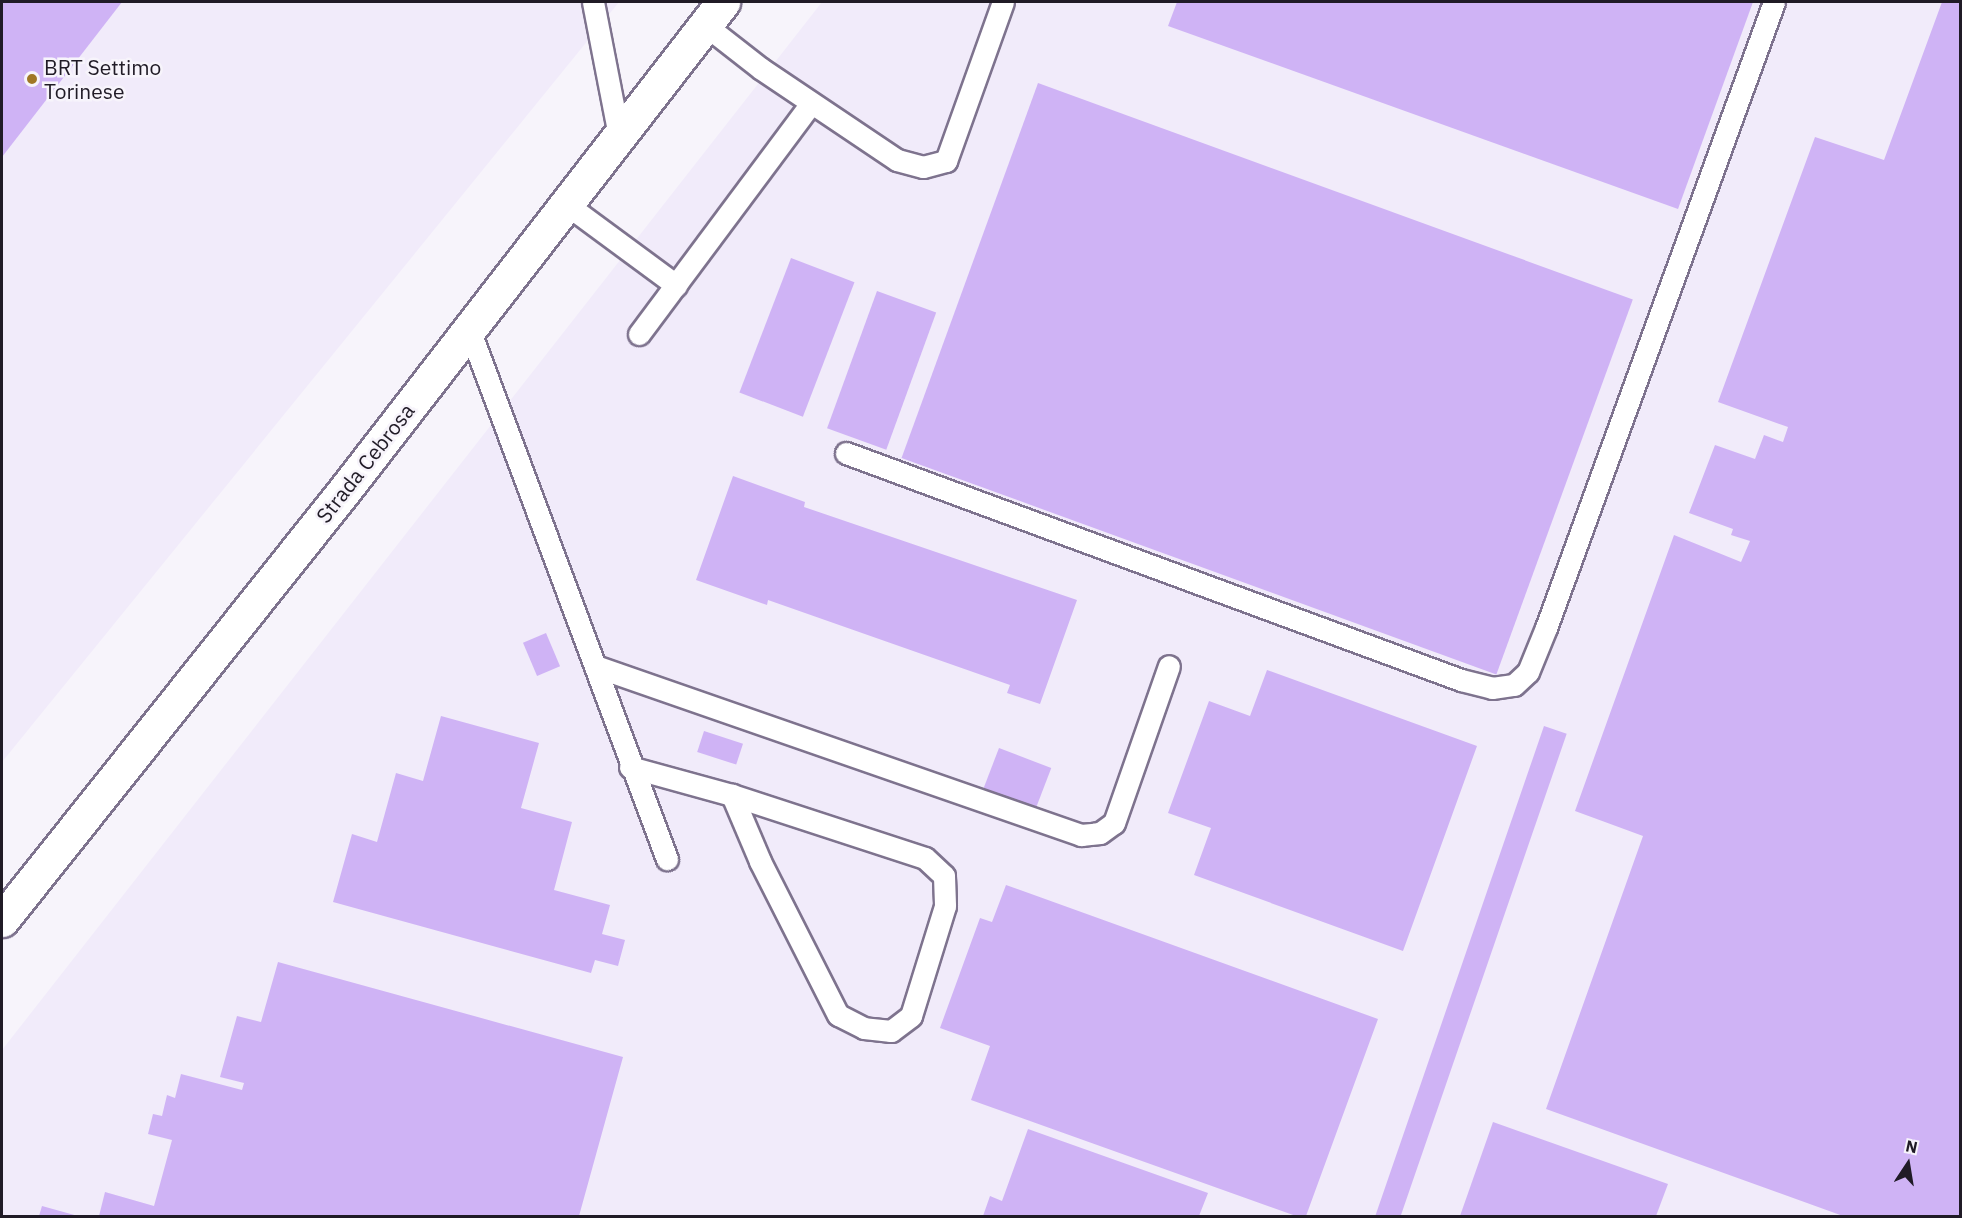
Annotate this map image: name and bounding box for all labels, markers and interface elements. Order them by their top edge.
place label: BRT Settimo Torinese [44,54,161,104]
marker: BRT Settimo Torinese [25,72,39,86]
street label: Strada Cebrosa [311,398,419,528]
north arrow [1878,1134,1938,1194]
text: N [1904,1135,1919,1157]

